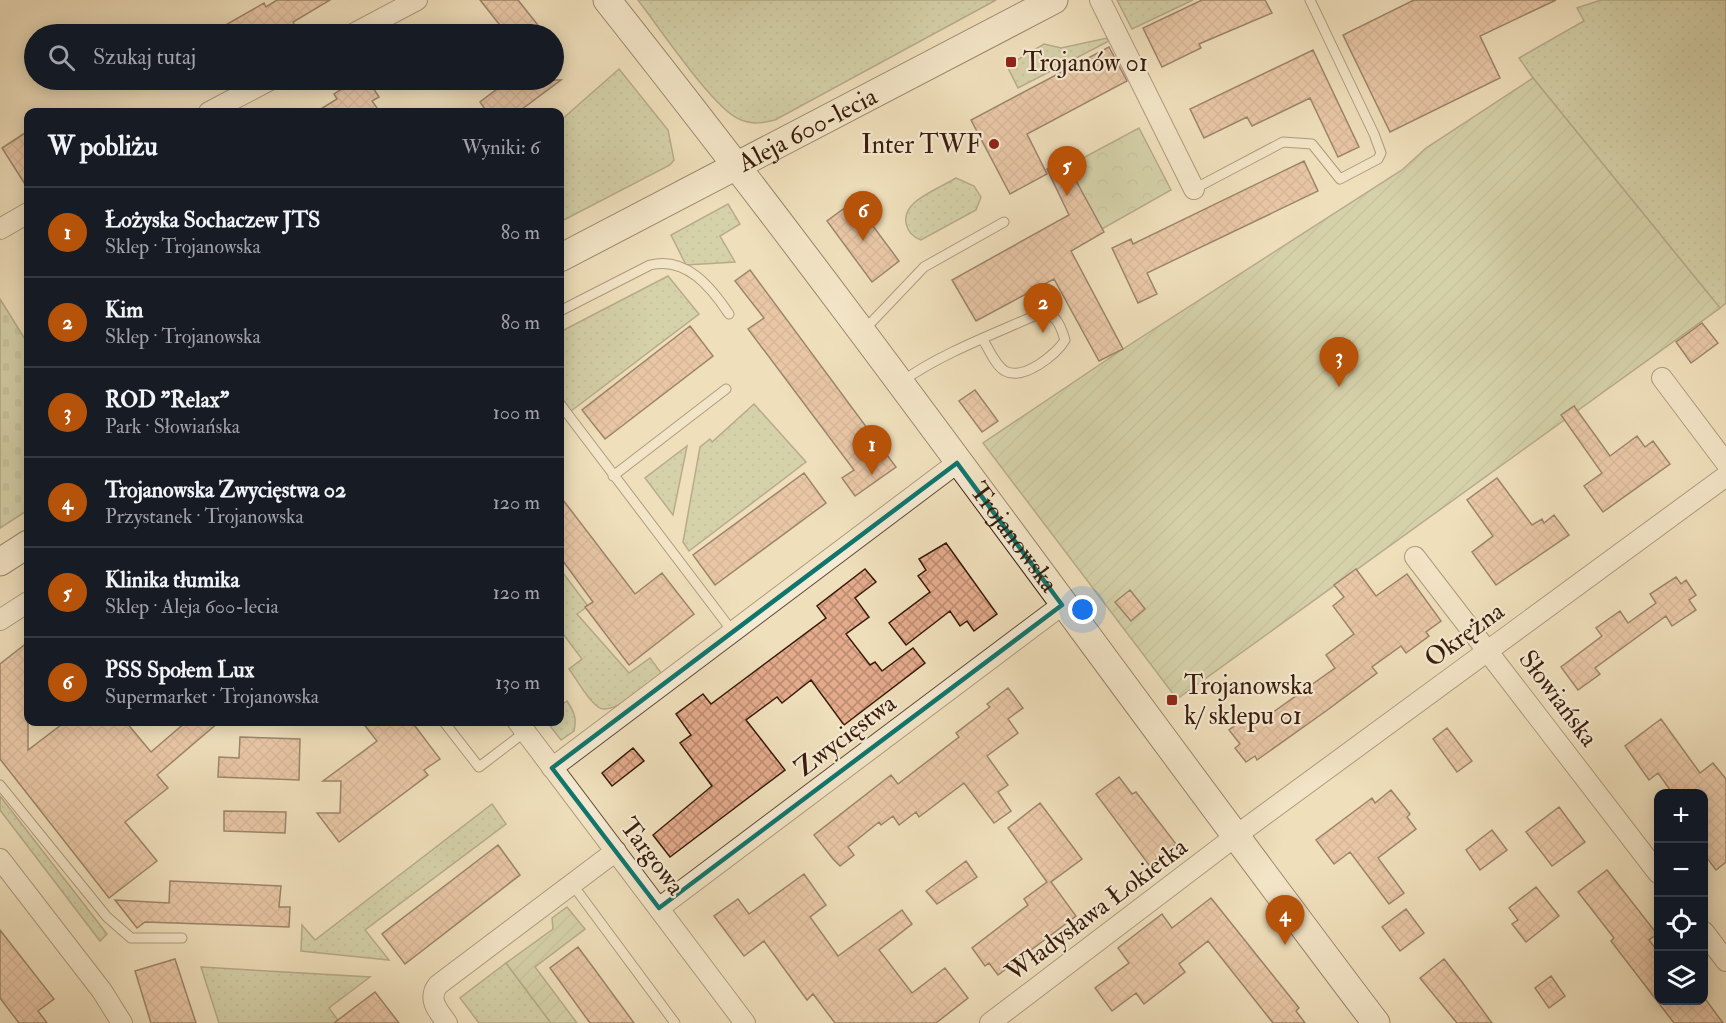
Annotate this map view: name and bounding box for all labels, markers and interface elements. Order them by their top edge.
search box [24,24,564,90]
icon: search [45,41,78,74]
text: Szukaj tutaj [93,43,196,71]
place label: Trojanów 01 [1023,47,1148,79]
marker: Trojanów 01 [1004,55,1018,69]
street label: Aleja 600-lecia [732,80,883,180]
place label: Inter TWF [861,129,982,161]
text: W pobliżu [48,131,158,163]
text: Wyniki: 6 [462,135,540,160]
marker: Inter TWF [987,137,1001,151]
pin: 5 [1048,146,1086,196]
pin: 6 [844,192,882,241]
text: Łożyska Sochaczew JTS [105,206,320,234]
text: 1 [64,220,71,245]
text: 80 m [501,220,540,245]
text: Sklep · Trojanowska [105,234,261,259]
pin: 2 [1024,284,1062,333]
text: Kim [105,296,143,324]
text: 2 [62,310,73,335]
text: 80 m [501,310,540,335]
text: Sklep · Trojanowska [105,324,261,349]
pin: 3 [1320,338,1358,387]
text: ROD "Relax" [105,386,229,414]
text: 3 [64,400,71,425]
text: 100 m [493,400,540,425]
text: Park · Słowiańska [105,414,240,439]
pin: 1 [852,426,892,475]
text: Trojanowska Zwycięstwa 02 [105,476,346,504]
street label: Trojanowska [962,476,1065,599]
text: 4 [62,490,73,515]
text: 120 m [493,490,540,515]
text: Przystanek · Trojanowska [105,504,304,529]
text: Klinika tłumika [105,566,239,594]
text: 5 [63,580,72,605]
text: 120 m [493,580,540,605]
text: Sklep · Aleja 600-lecia [105,594,279,619]
your location [1068,595,1097,624]
street label: Okrężna [1419,595,1511,674]
street label: Słowiańska [1512,644,1605,753]
text: PSS Społem Lux [105,656,254,684]
text: 6 [62,670,73,695]
text: 130 m [495,670,540,695]
place label: Trojanowska k/ sklepu 01 [1184,670,1313,733]
text: Supermarket · Trojanowska [105,684,319,709]
street label: Zwycięstwa [789,687,903,784]
marker: Trojanowska k/ sklepu 01 [1165,693,1179,707]
map controls [1654,789,1708,1005]
button: + [1654,789,1708,843]
street label: Targowa [613,812,692,902]
street label: Władysława Łokietka [999,831,1194,989]
button: − [1654,843,1708,897]
pin: 4 [1266,896,1304,945]
button: locate [1654,897,1708,951]
button: layers [1654,951,1708,1005]

